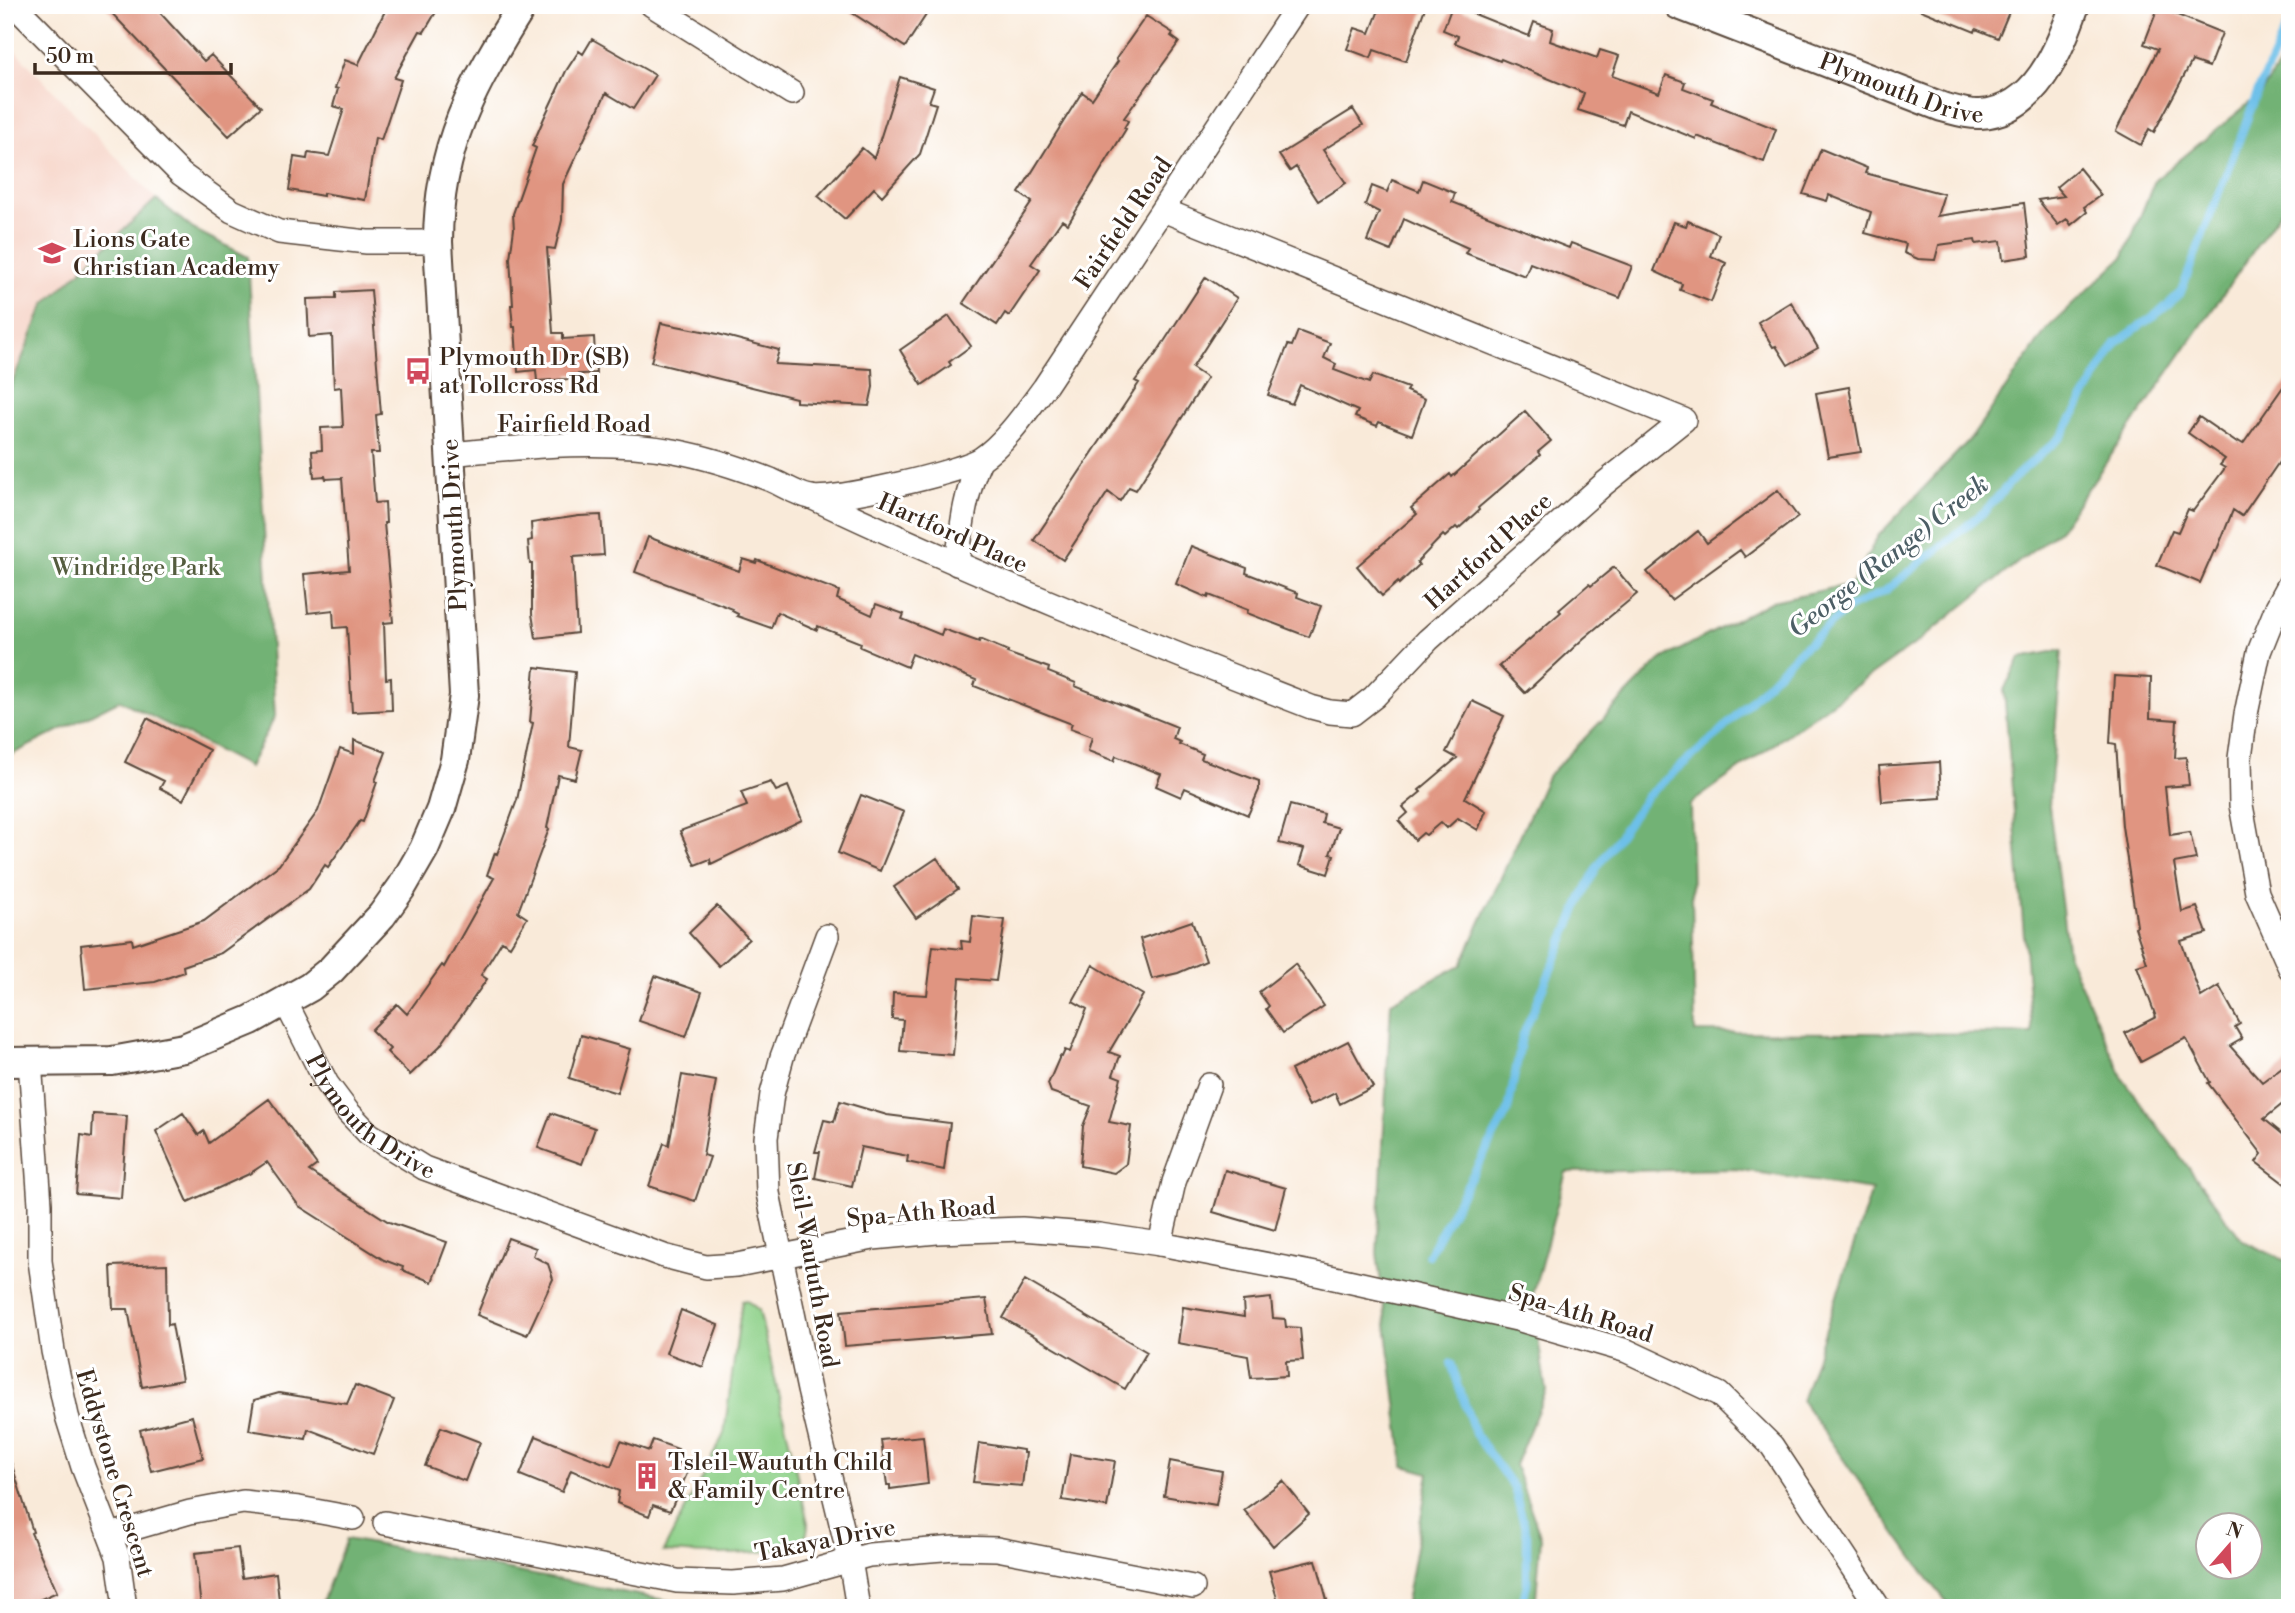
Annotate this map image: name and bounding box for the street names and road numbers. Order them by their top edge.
street label: Plymouth Drive [1815,47,1984,130]
street label: Fairfield Road [1068,151,1179,296]
street label: Fairfield Road [497,410,651,440]
street label: Plymouth Drive [436,438,474,612]
street label: Hartford Place [873,487,1032,580]
street label: Hartford Place [1419,487,1559,617]
street label: Plymouth Drive [298,1049,439,1187]
street label: Sleil-Waututh Road [779,1160,845,1371]
street label: Spa-Ath Road [845,1192,997,1234]
street label: Spa-Ath Road [1505,1278,1657,1350]
street label: Eddystone Crescent [68,1366,160,1581]
street label: Takaya Drive [752,1513,898,1569]

